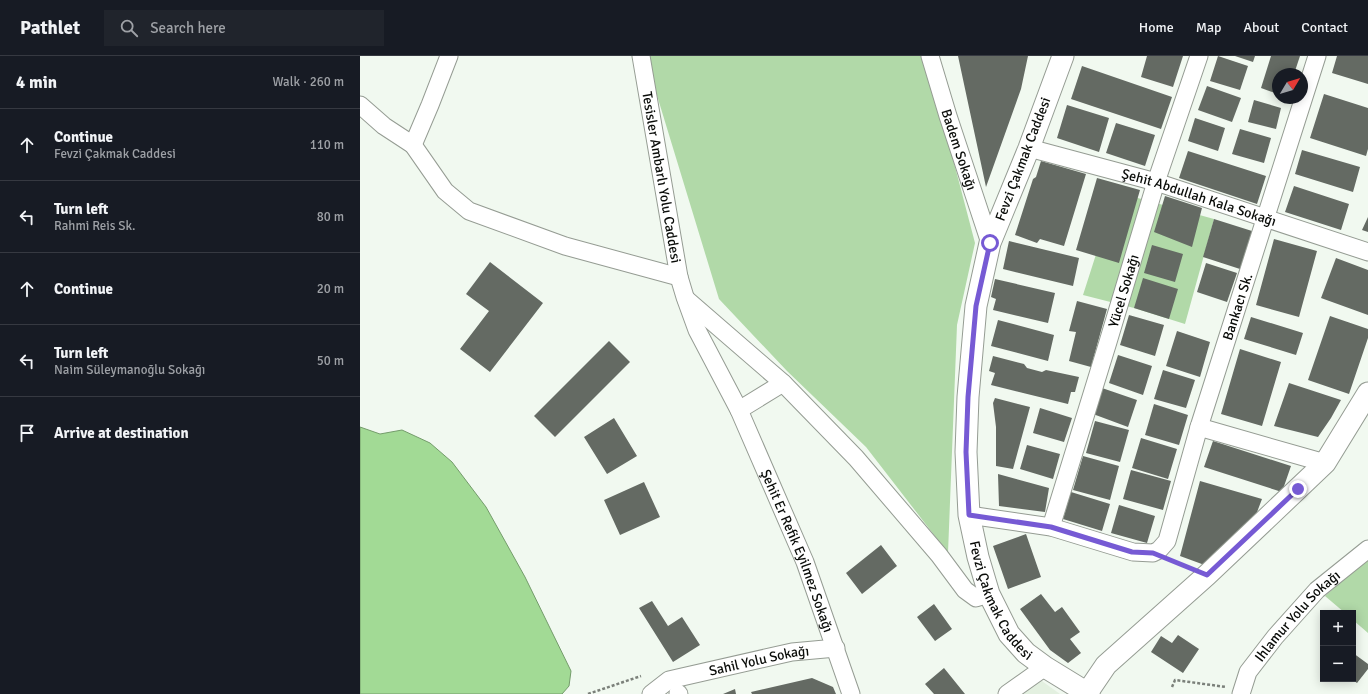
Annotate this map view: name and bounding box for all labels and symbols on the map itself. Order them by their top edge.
north arrow [1272,68,1308,104]
street label: Tesisler Ambarlı Yolu Caddesi [639,90,685,264]
street label: Fevzi Çakmak Caddesi [992,95,1054,223]
street label: Badem Sokağı [938,107,980,192]
street label: Şehit Abdullah Kala Sokağı [1120,165,1278,230]
route start [981,234,999,252]
street label: Yücel Sokağı [1104,252,1142,329]
street label: Bankacı Sk. [1219,271,1256,342]
street label: Şehit Er Refik Eyilmez Sokağı [757,467,837,634]
route end [1289,480,1307,498]
street label: Fevzi Çakmak Caddesi [966,539,1036,664]
street label: Ihlamur Yolu Sokağı [1251,566,1343,665]
street label: Sahil Yolu Sokağı [707,642,810,679]

